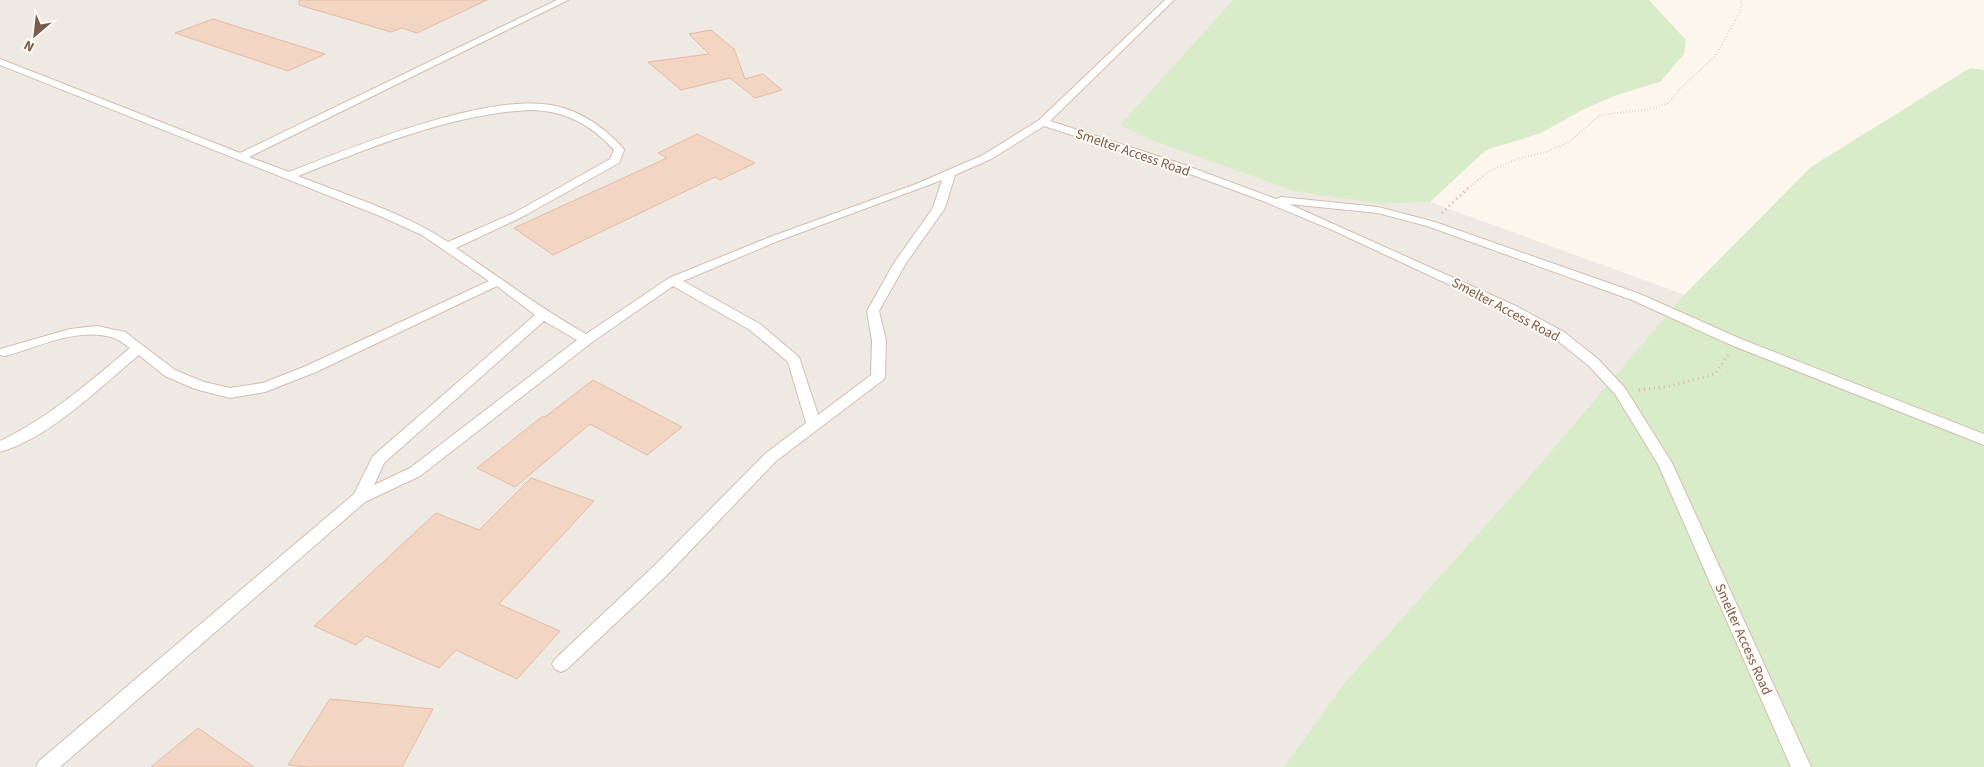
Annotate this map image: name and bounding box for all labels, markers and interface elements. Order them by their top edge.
north arrow [10,10,60,60]
text: N [21,35,38,57]
street label: Smelter Access Road [1073,124,1193,182]
street label: Smelter Access Road [1448,273,1563,347]
street label: Smelter Access Road [1710,581,1777,698]

